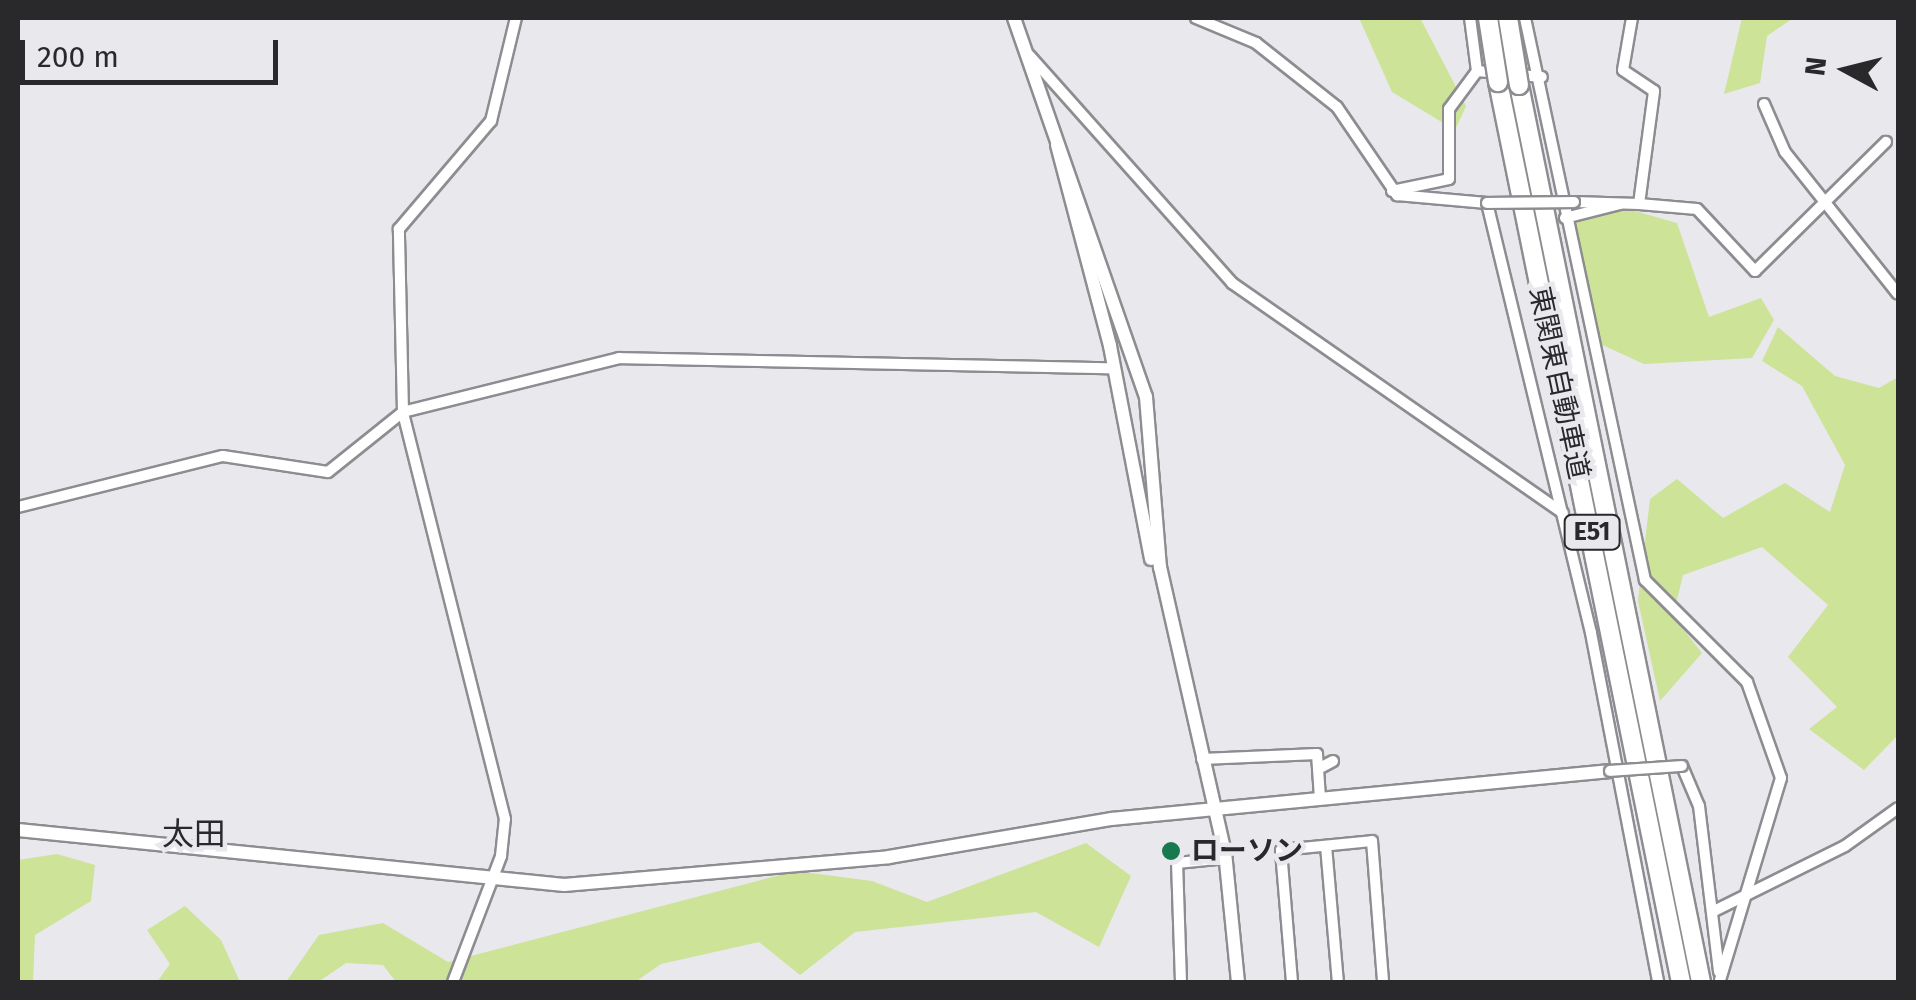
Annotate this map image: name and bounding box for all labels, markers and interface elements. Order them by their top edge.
scale bar [25,20,282,82]
north arrow [1796,20,1896,120]
text: 200 m [37,39,119,75]
text: N [1798,55,1833,78]
street label: 東関東自動車道 [1522,284,1596,482]
road number: E51 [1562,512,1622,552]
district label: 太田 [162,815,226,853]
place label: ローソン [1191,834,1303,868]
marker: ローソン [1160,840,1182,862]

